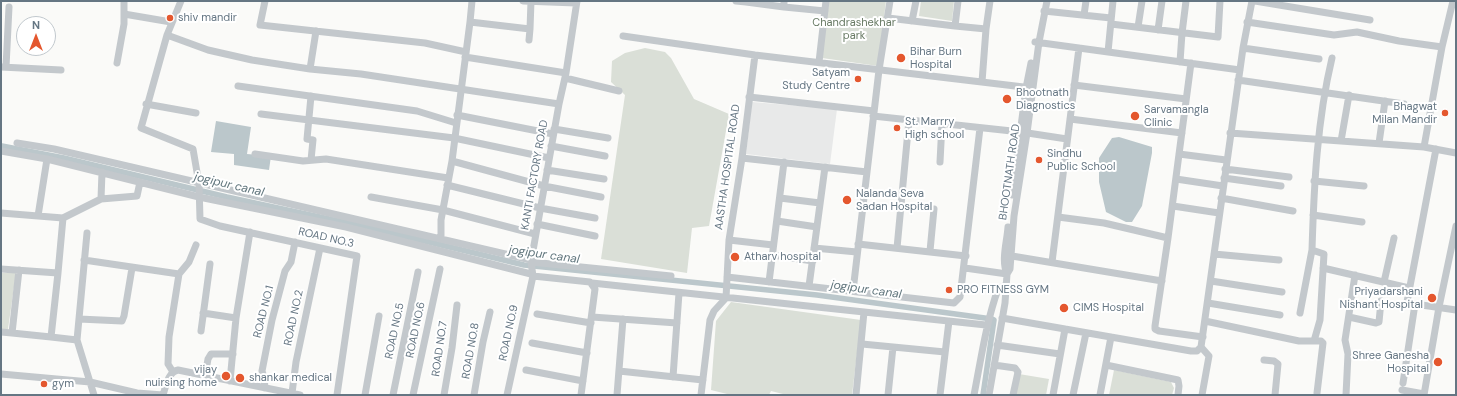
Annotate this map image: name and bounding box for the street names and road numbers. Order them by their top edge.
street label: AASTHA HOSPITAL ROAD [713,103,743,231]
street label: KANTI FACTORY ROAD [519,119,551,231]
street label: BHOOTNATH ROAD [997,123,1023,221]
street label: ROAD NO.3 [297,225,355,251]
street label: ROAD NO.1 [251,284,277,340]
street label: ROAD NO.2 [282,289,306,347]
street label: ROAD NO.6 [404,301,428,359]
street label: ROAD NO.5 [383,302,407,360]
street label: ROAD NO.9 [497,304,521,362]
street label: ROAD NO.7 [430,320,450,378]
street label: ROAD NO.8 [460,322,482,380]

